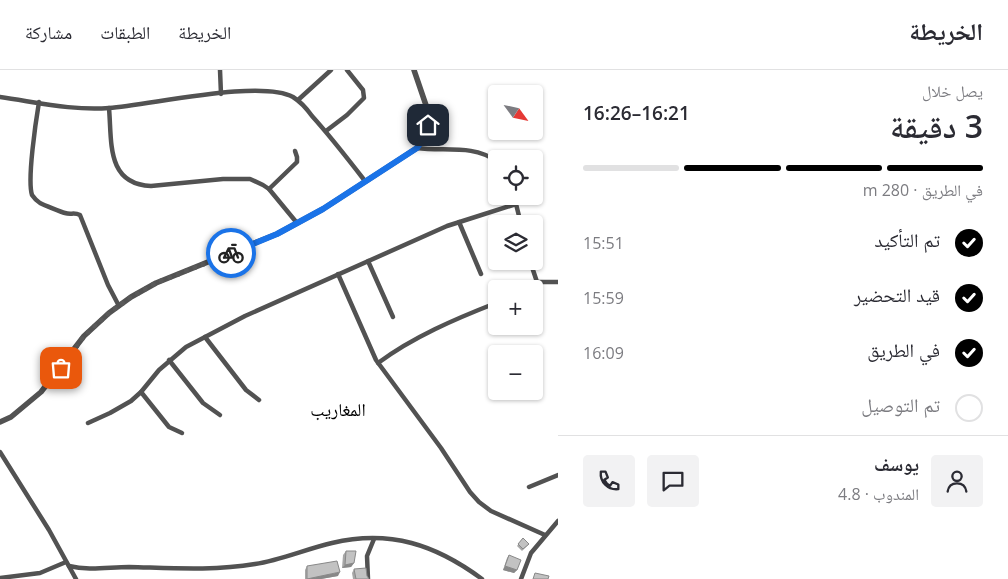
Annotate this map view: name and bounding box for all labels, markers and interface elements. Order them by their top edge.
text: الخريطة [909,14,983,47]
text: مشاركة [25,20,72,44]
text: الطبقات [100,20,150,44]
text: الخريطة [178,20,231,44]
text: يصل خلال [922,80,983,102]
north arrow [488,85,542,140]
map controls [488,85,543,400]
text: 16:21–16:26 [583,100,690,126]
pin [407,104,449,146]
text: 3 دقيقة [890,104,983,147]
icon: home [414,111,442,139]
button: locate [488,150,543,205]
text: في الطريق · 280 m [863,179,983,201]
button: layers [488,215,543,270]
text: تم التأكيد [875,227,940,253]
courier [206,228,256,278]
icon: check [955,229,983,257]
text: 15:51 [583,232,624,254]
icon: bike [217,239,245,267]
button: + [488,280,543,335]
text: قيد التحضير [854,282,940,308]
icon: check [955,284,983,312]
text: 15:59 [583,287,624,309]
text: في الطريق [867,337,940,363]
icon: check [955,339,983,367]
text: 16:09 [583,342,624,364]
button: − [488,345,543,400]
pin [40,347,82,389]
icon: bag [47,354,75,382]
text: تم التوصيل [861,392,940,418]
district label: المغاريب [310,397,366,421]
text: يوسف [874,451,919,477]
button: phone [583,455,635,507]
button: chat [647,455,699,507]
button: person [931,455,983,507]
text: المندوب · 4.8 [838,483,919,505]

